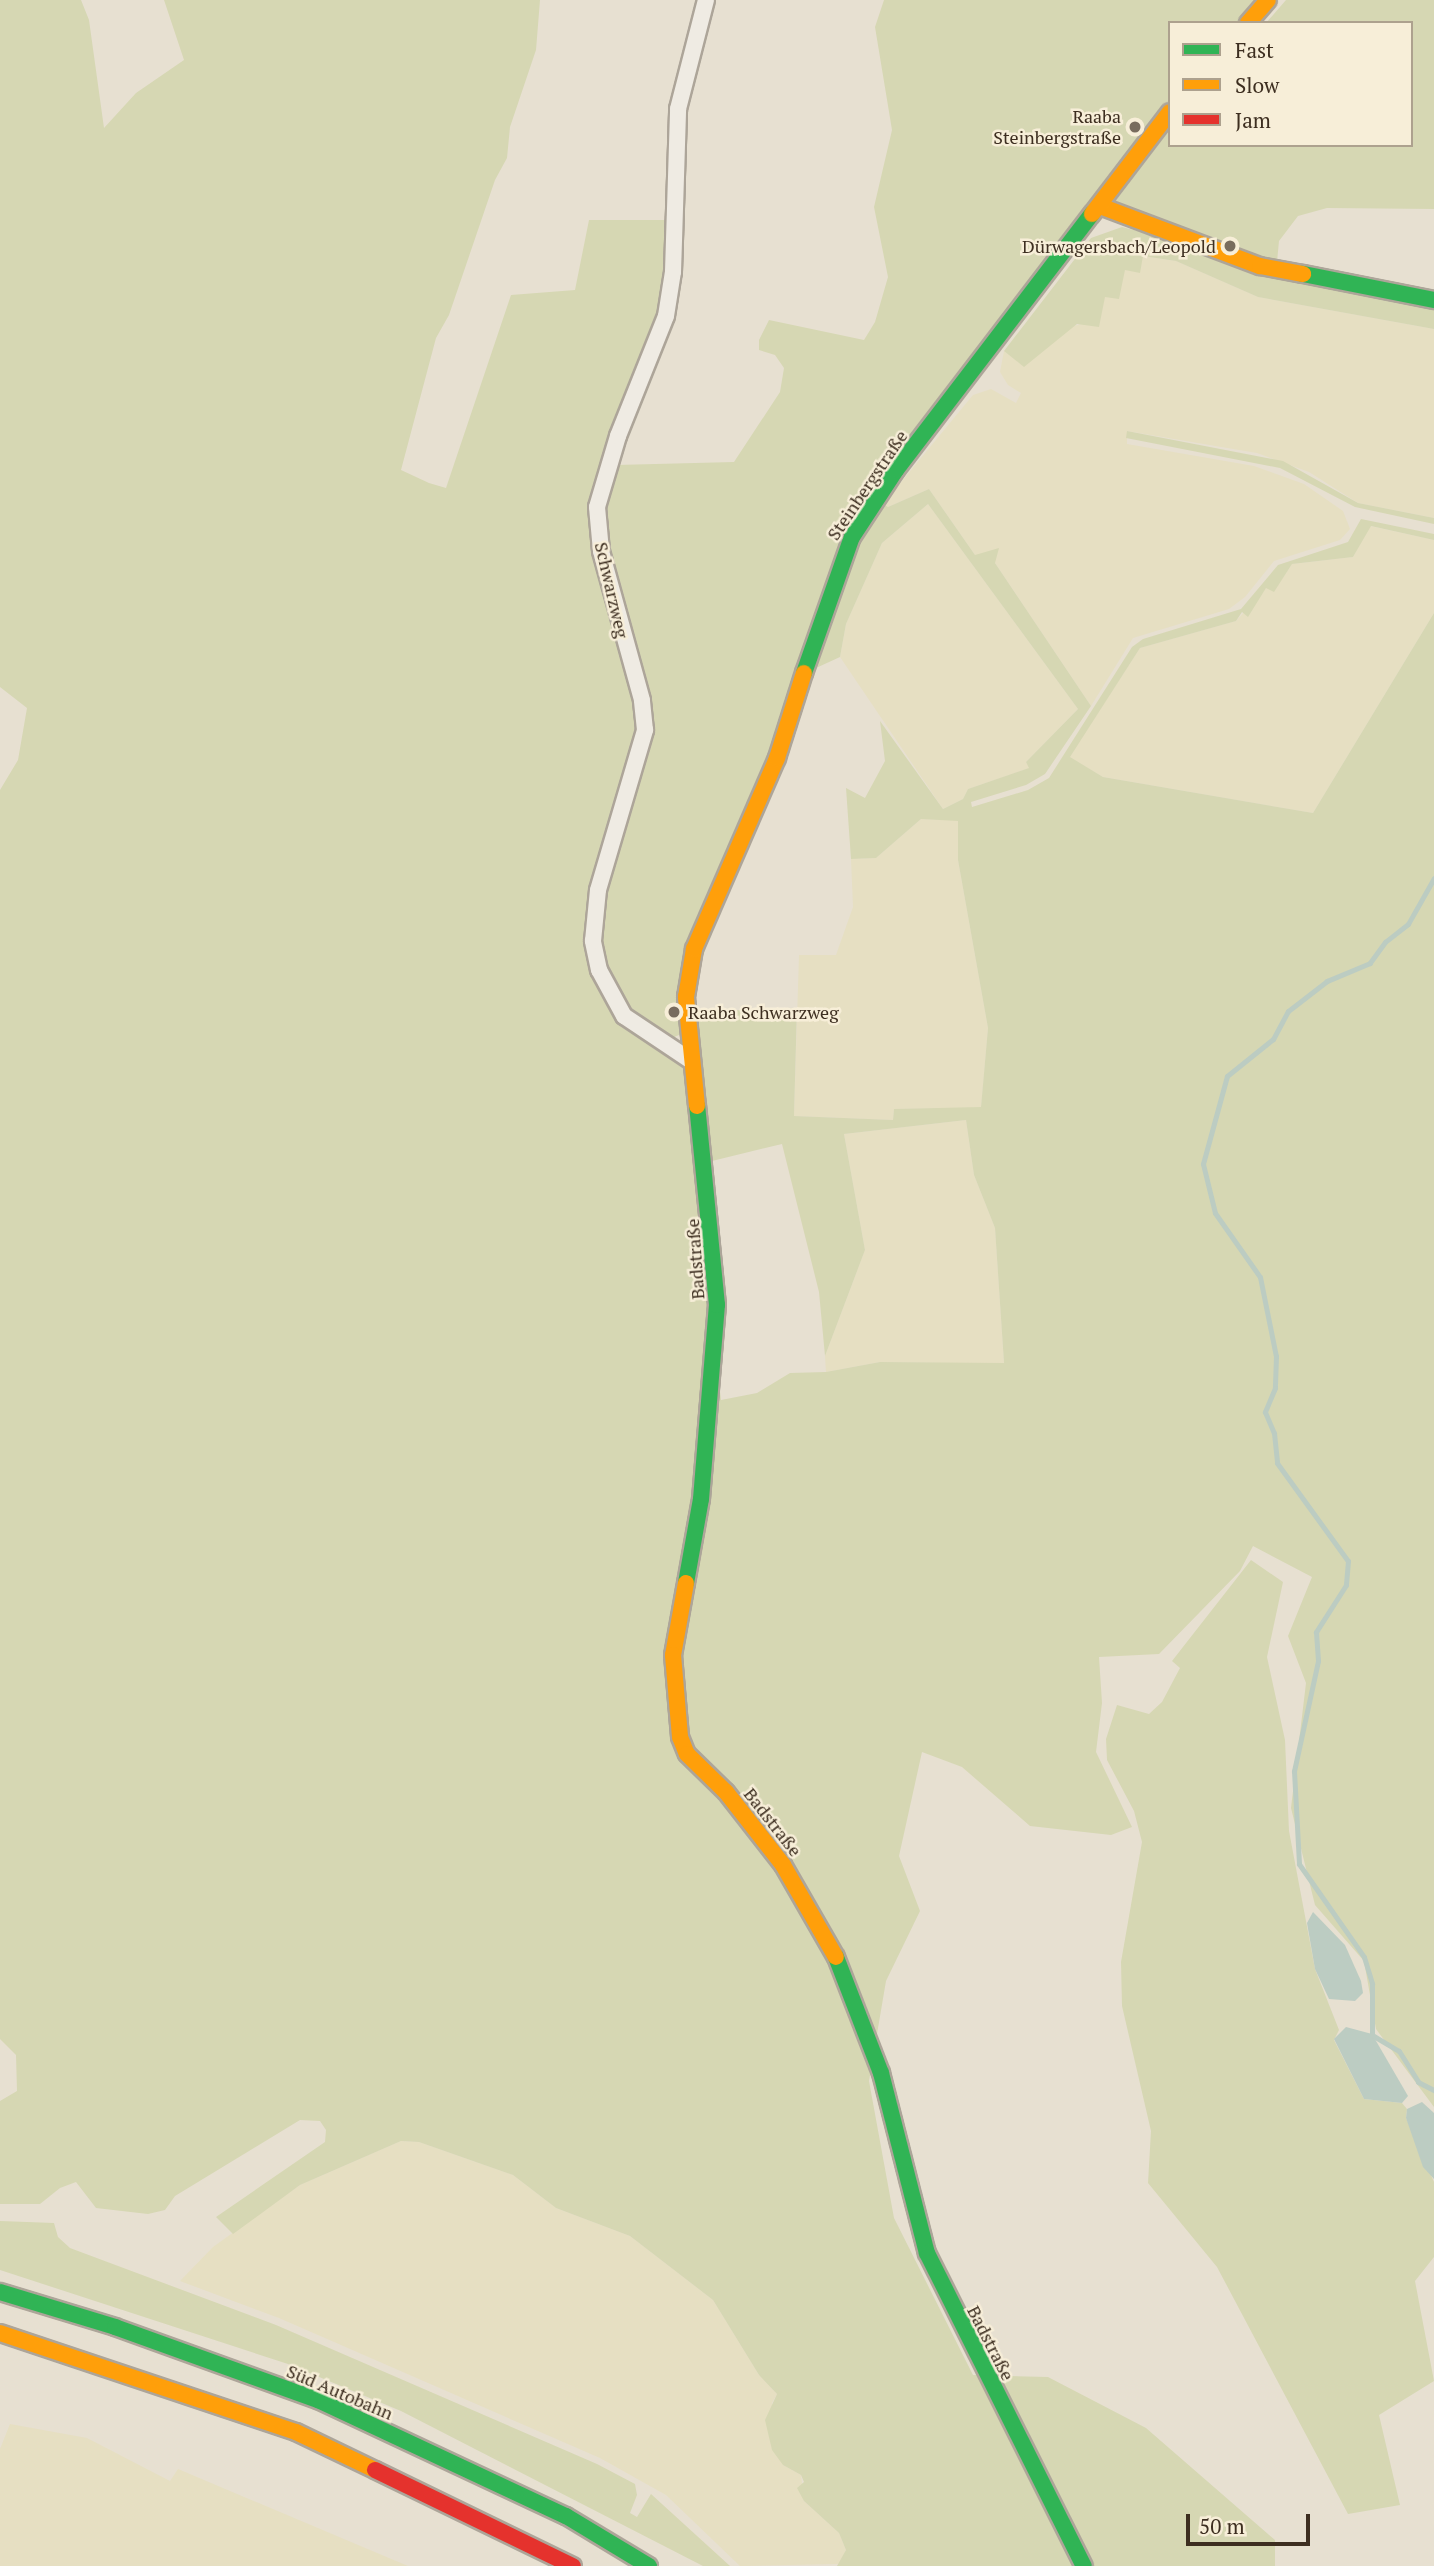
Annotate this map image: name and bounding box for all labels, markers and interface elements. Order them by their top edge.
legend [1168,21,1413,147]
text: Fast [1235,36,1274,64]
text: Slow [1235,71,1279,99]
place label: Raaba Steinbergstraße [993,106,1121,148]
text: Jam [1235,106,1271,134]
marker: Raaba Steinbergstraße [1127,119,1143,135]
place label: Dürwagersbach/Leopold [1022,235,1216,257]
marker: Dürwagersbach/Leopold [1222,238,1238,254]
street label: Steinbergstraße [822,426,912,544]
street label: Schwarzweg [590,540,634,640]
place label: Raaba Schwarzweg [688,1001,839,1023]
marker: Raaba Schwarzweg [666,1004,682,1020]
street label: Badstraße [681,1218,709,1300]
street label: Badstraße [740,1783,806,1861]
street label: Badstraße [963,2302,1019,2384]
street label: Süd Autobahn [283,2360,397,2424]
scale bar [1189,2500,1313,2544]
text: 50 m [1199,2512,1245,2540]

